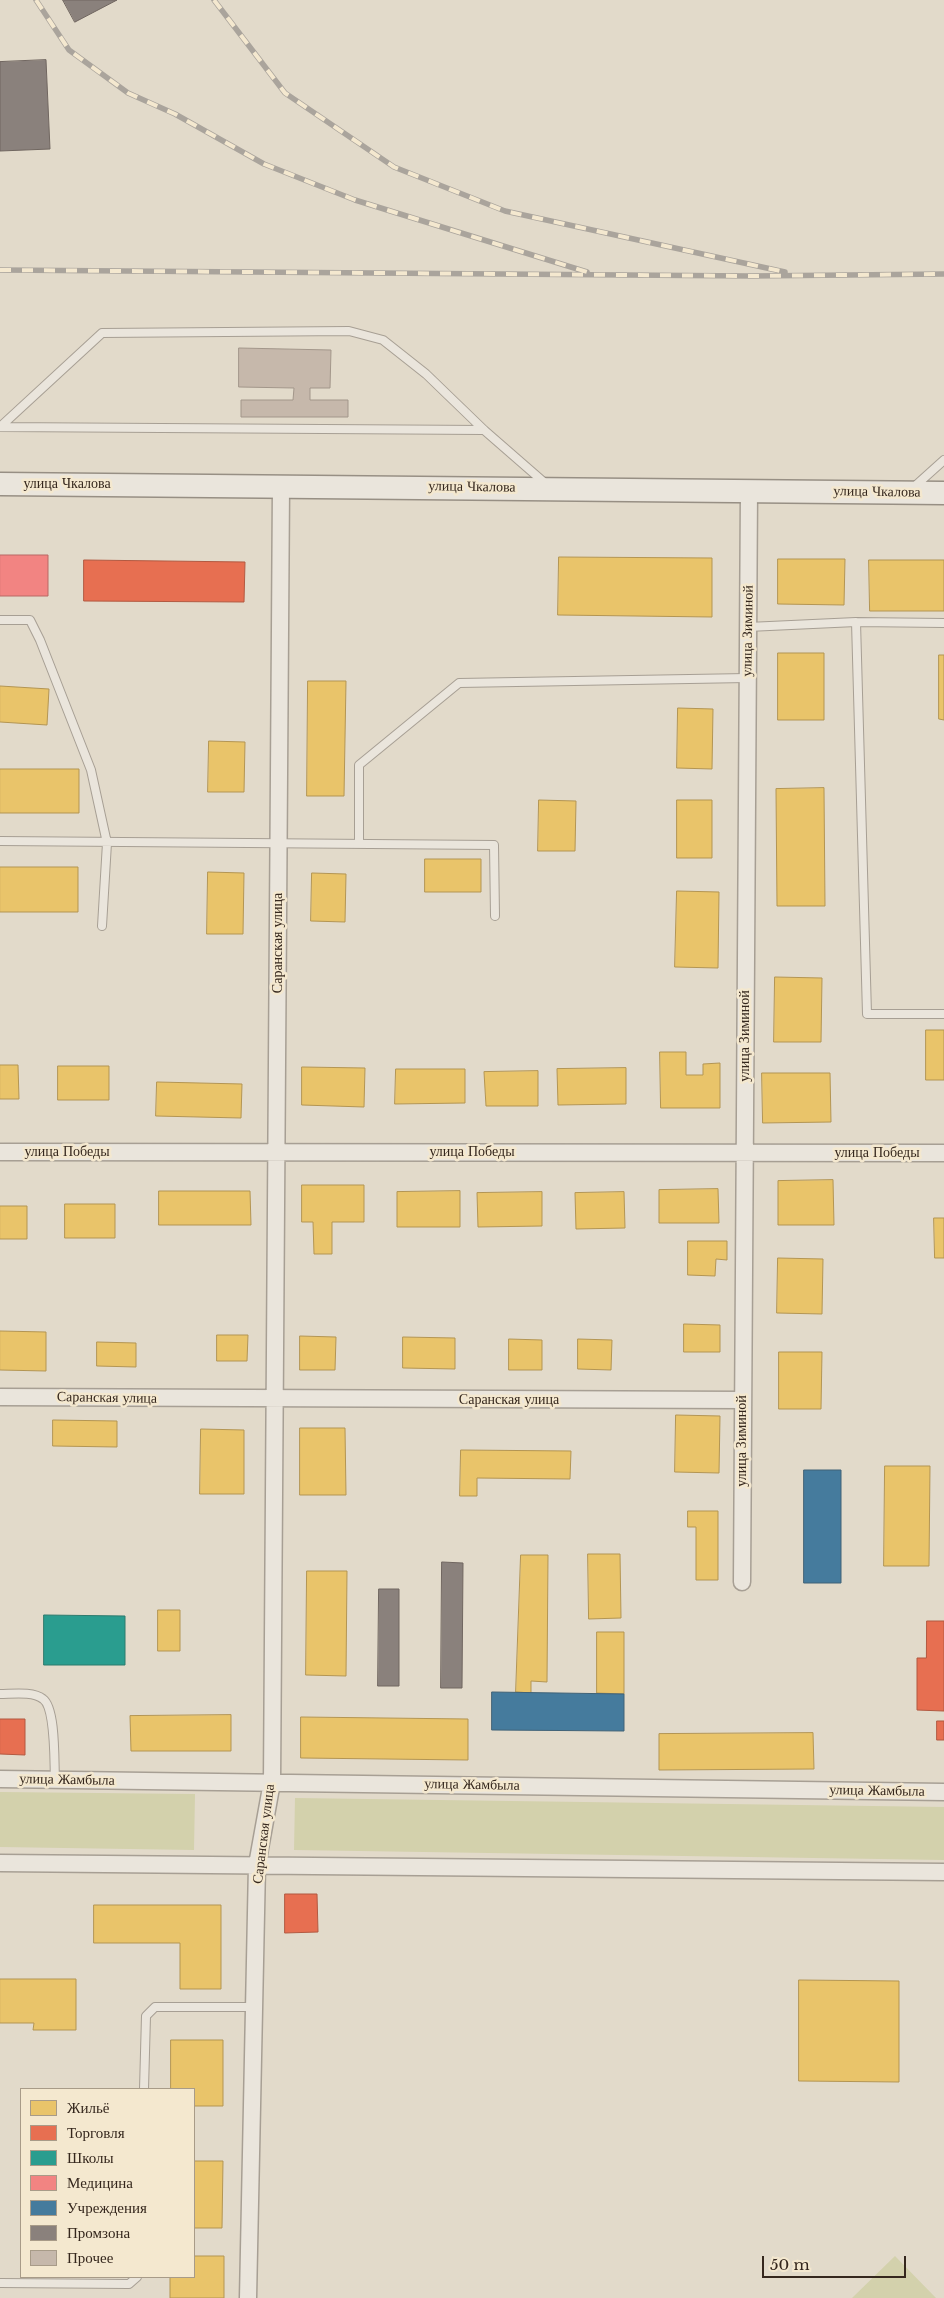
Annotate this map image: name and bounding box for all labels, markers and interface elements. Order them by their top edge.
street label: улица Чкалова [23,476,111,492]
street label: улица Чкалова [428,478,516,496]
street label: улица Чкалова [833,483,921,501]
street label: улица Зиминой [739,585,757,677]
street label: Саранская улица [270,893,286,993]
street label: улица Зиминой [737,990,753,1082]
street label: улица Победы [24,1144,110,1160]
street label: улица Победы [429,1144,515,1160]
street label: улица Победы [834,1145,920,1161]
street label: Саранская улица [57,1389,157,1407]
street label: Саранская улица [459,1392,559,1408]
street label: улица Зиминой [734,1395,750,1487]
street label: улица Жамбыла [19,1771,115,1789]
street label: улица Жамбыла [424,1776,520,1794]
street label: улица Жамбыла [829,1782,925,1800]
street label: Саранская улица [250,1783,278,1885]
legend [20,2088,195,2278]
text: Жильё [67,2098,109,2117]
text: Торговля [67,2123,125,2142]
text: Школы [67,2148,114,2167]
text: Медицина [67,2173,133,2192]
text: Учреждения [67,2198,147,2217]
text: Промзона [67,2223,130,2242]
scale bar [764,2246,908,2278]
text: Прочее [67,2248,113,2267]
text: 50 m [770,2255,810,2274]

